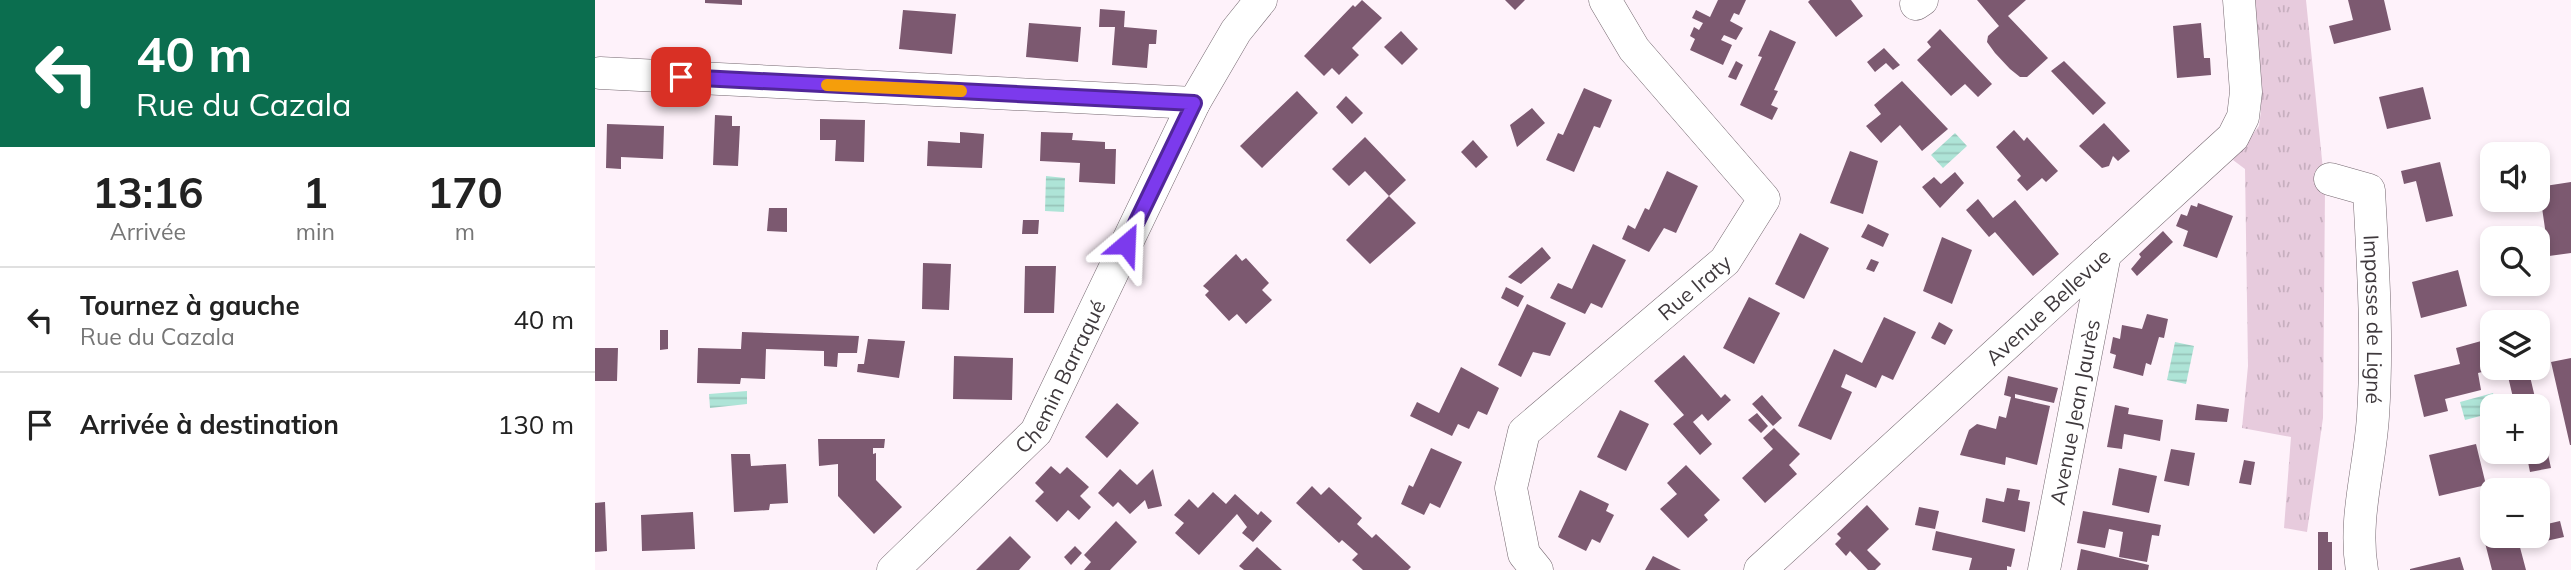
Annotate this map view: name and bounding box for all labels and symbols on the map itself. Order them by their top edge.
pin [651,47,711,107]
position arrow [1089,207,1163,281]
street label: Impasse de Ligné [2358,234,2388,405]
street label: Avenue Bellevue [1980,243,2116,370]
street label: Rue Iraty [1652,249,1736,325]
street label: Chemin Barraqué [1009,295,1111,459]
street label: Avenue Jean Jaurès [2044,317,2105,507]

